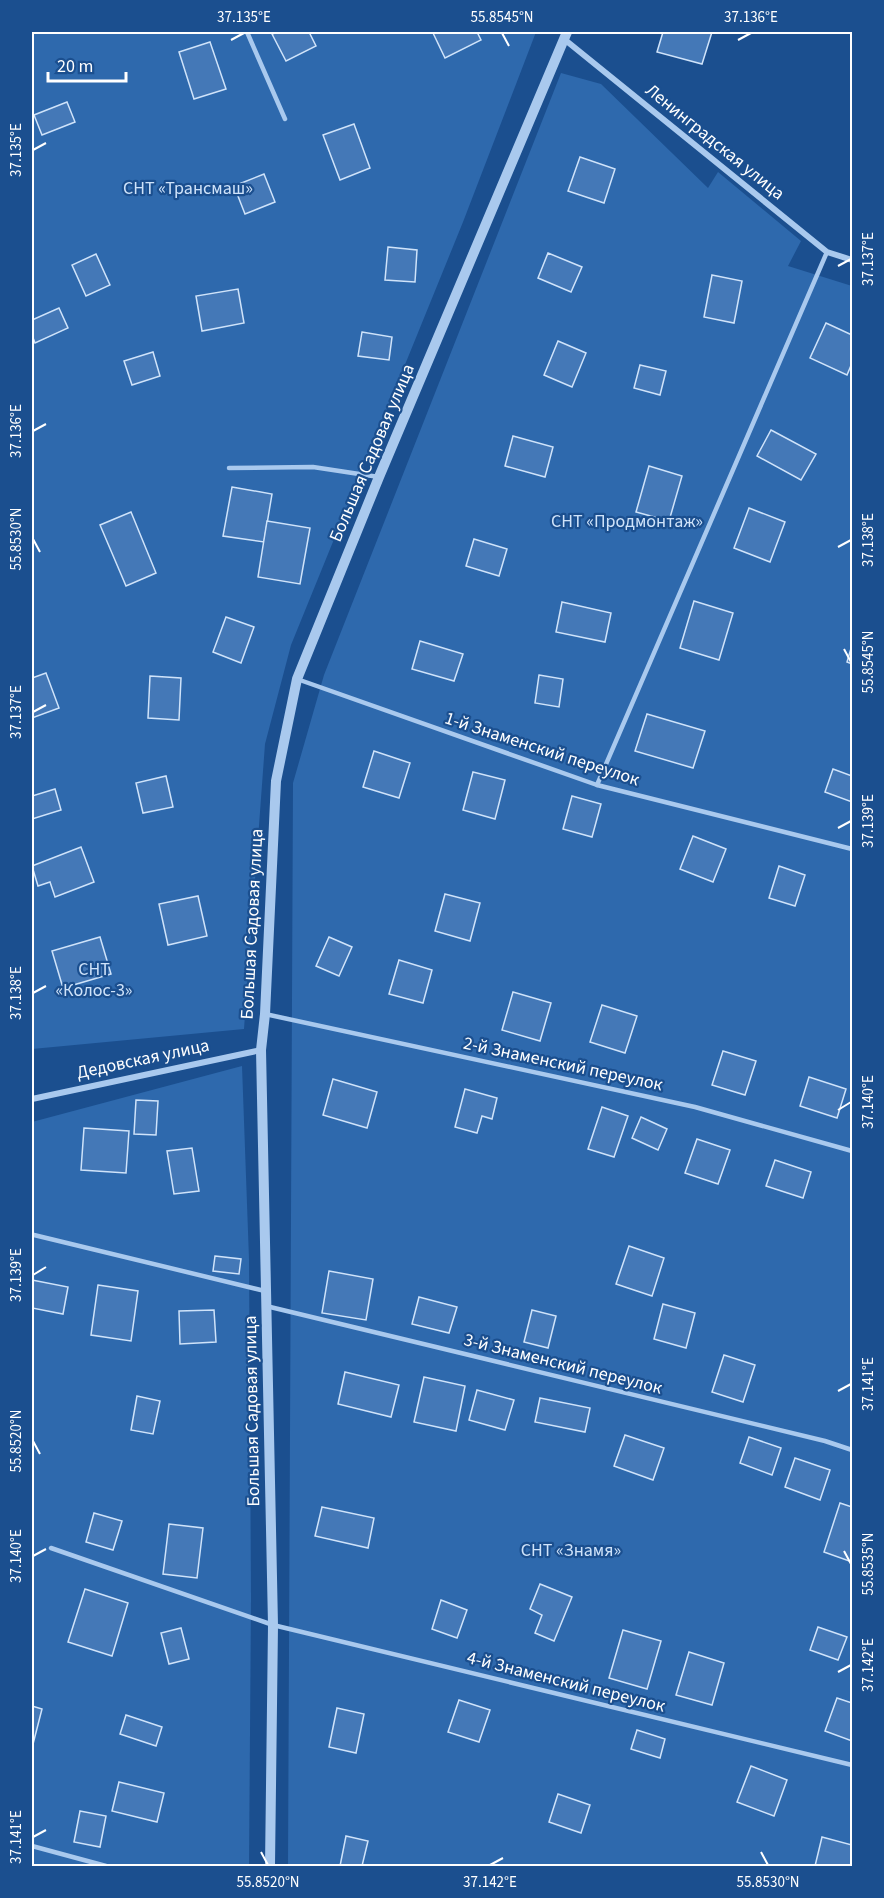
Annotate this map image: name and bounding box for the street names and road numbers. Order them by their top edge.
street label: Ленинградская улица [640,78,790,206]
street label: Большая Садовая улица [323,360,421,546]
street label: 1-й Знаменский переулок [441,706,643,792]
street label: Большая Садовая улица [235,828,269,1020]
street label: 2-й Знаменский переулок [461,1031,665,1097]
street label: Дедовская улица [74,1033,212,1085]
street label: Большая Садовая улица [238,1315,266,1507]
street label: 3-й Знаменский переулок [461,1327,665,1401]
street label: 4-й Знаменский переулок [464,1645,668,1719]

